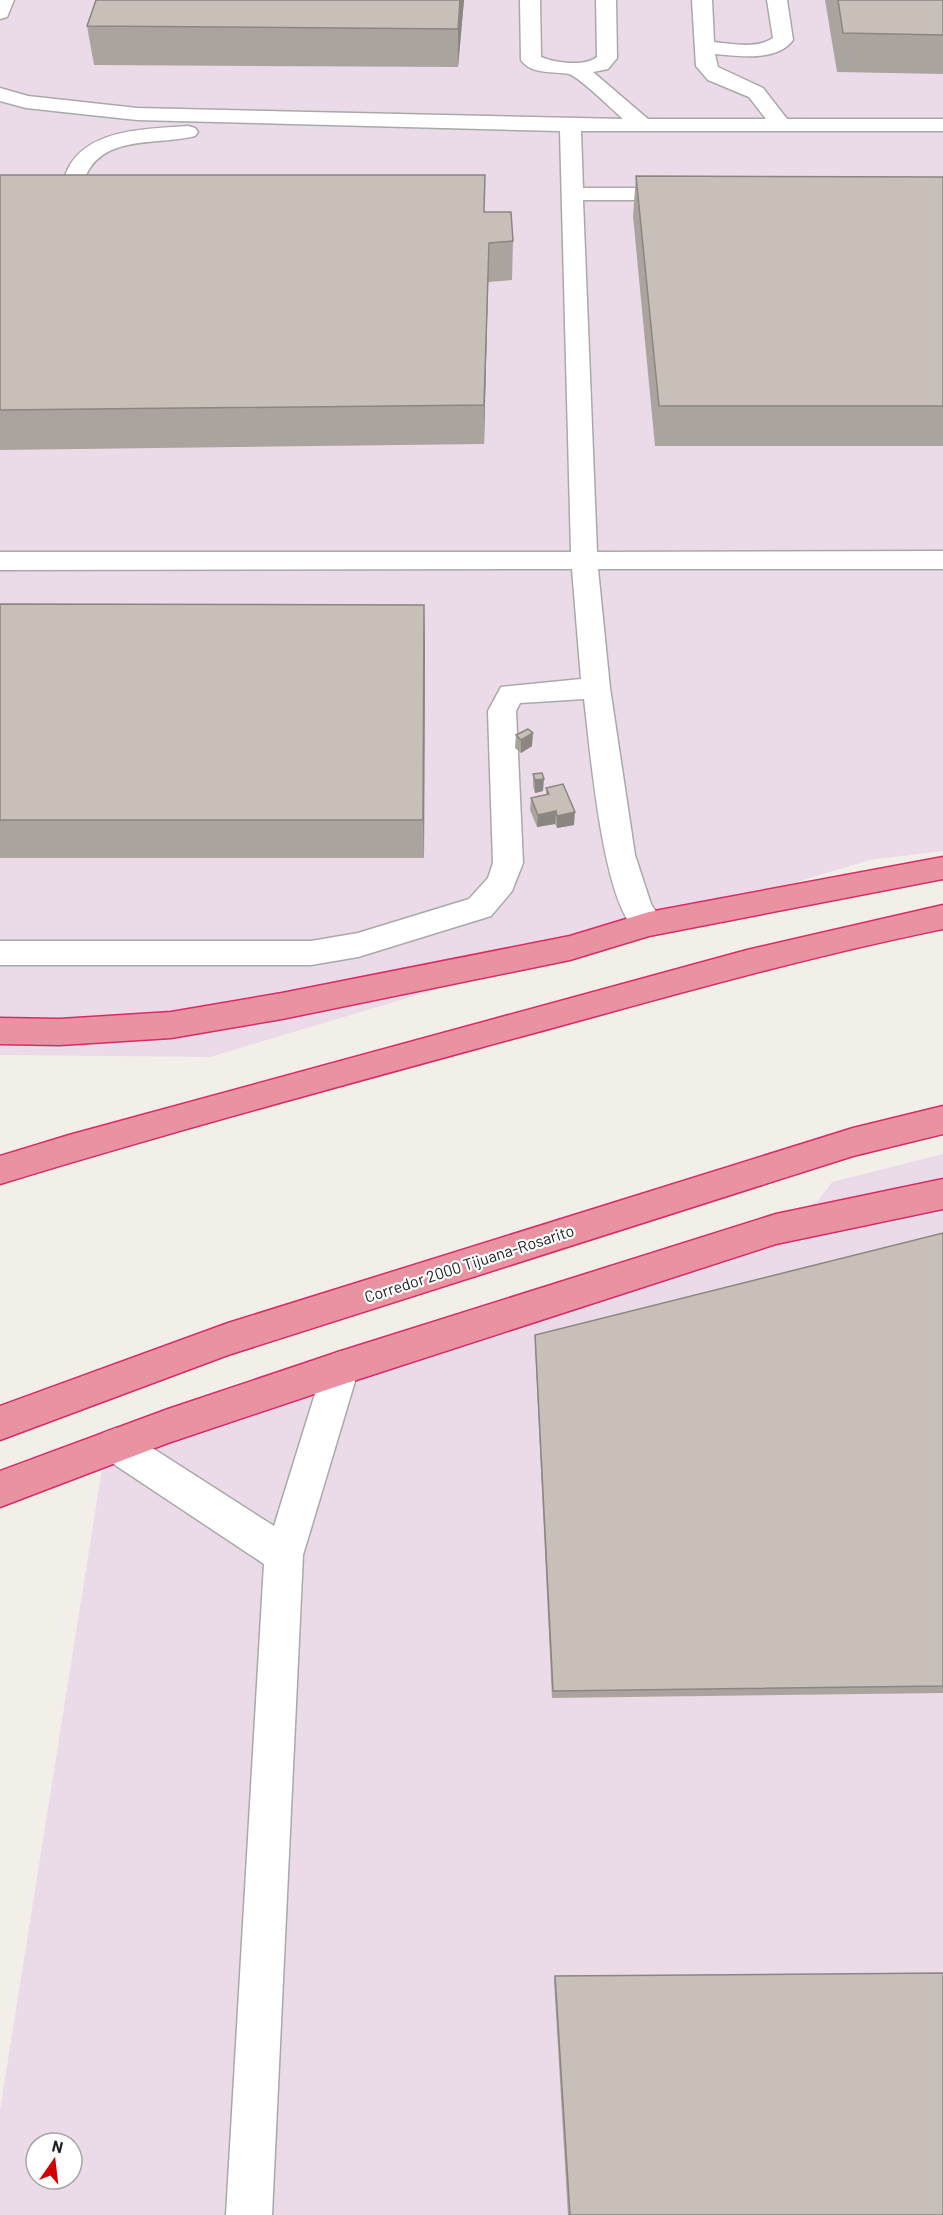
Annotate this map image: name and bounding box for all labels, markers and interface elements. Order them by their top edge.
street label: Corredor 2000 Tijuana-Rosarito [362,1220,576,1306]
north arrow [24,2131,84,2191]
text: N [50,2135,65,2156]

